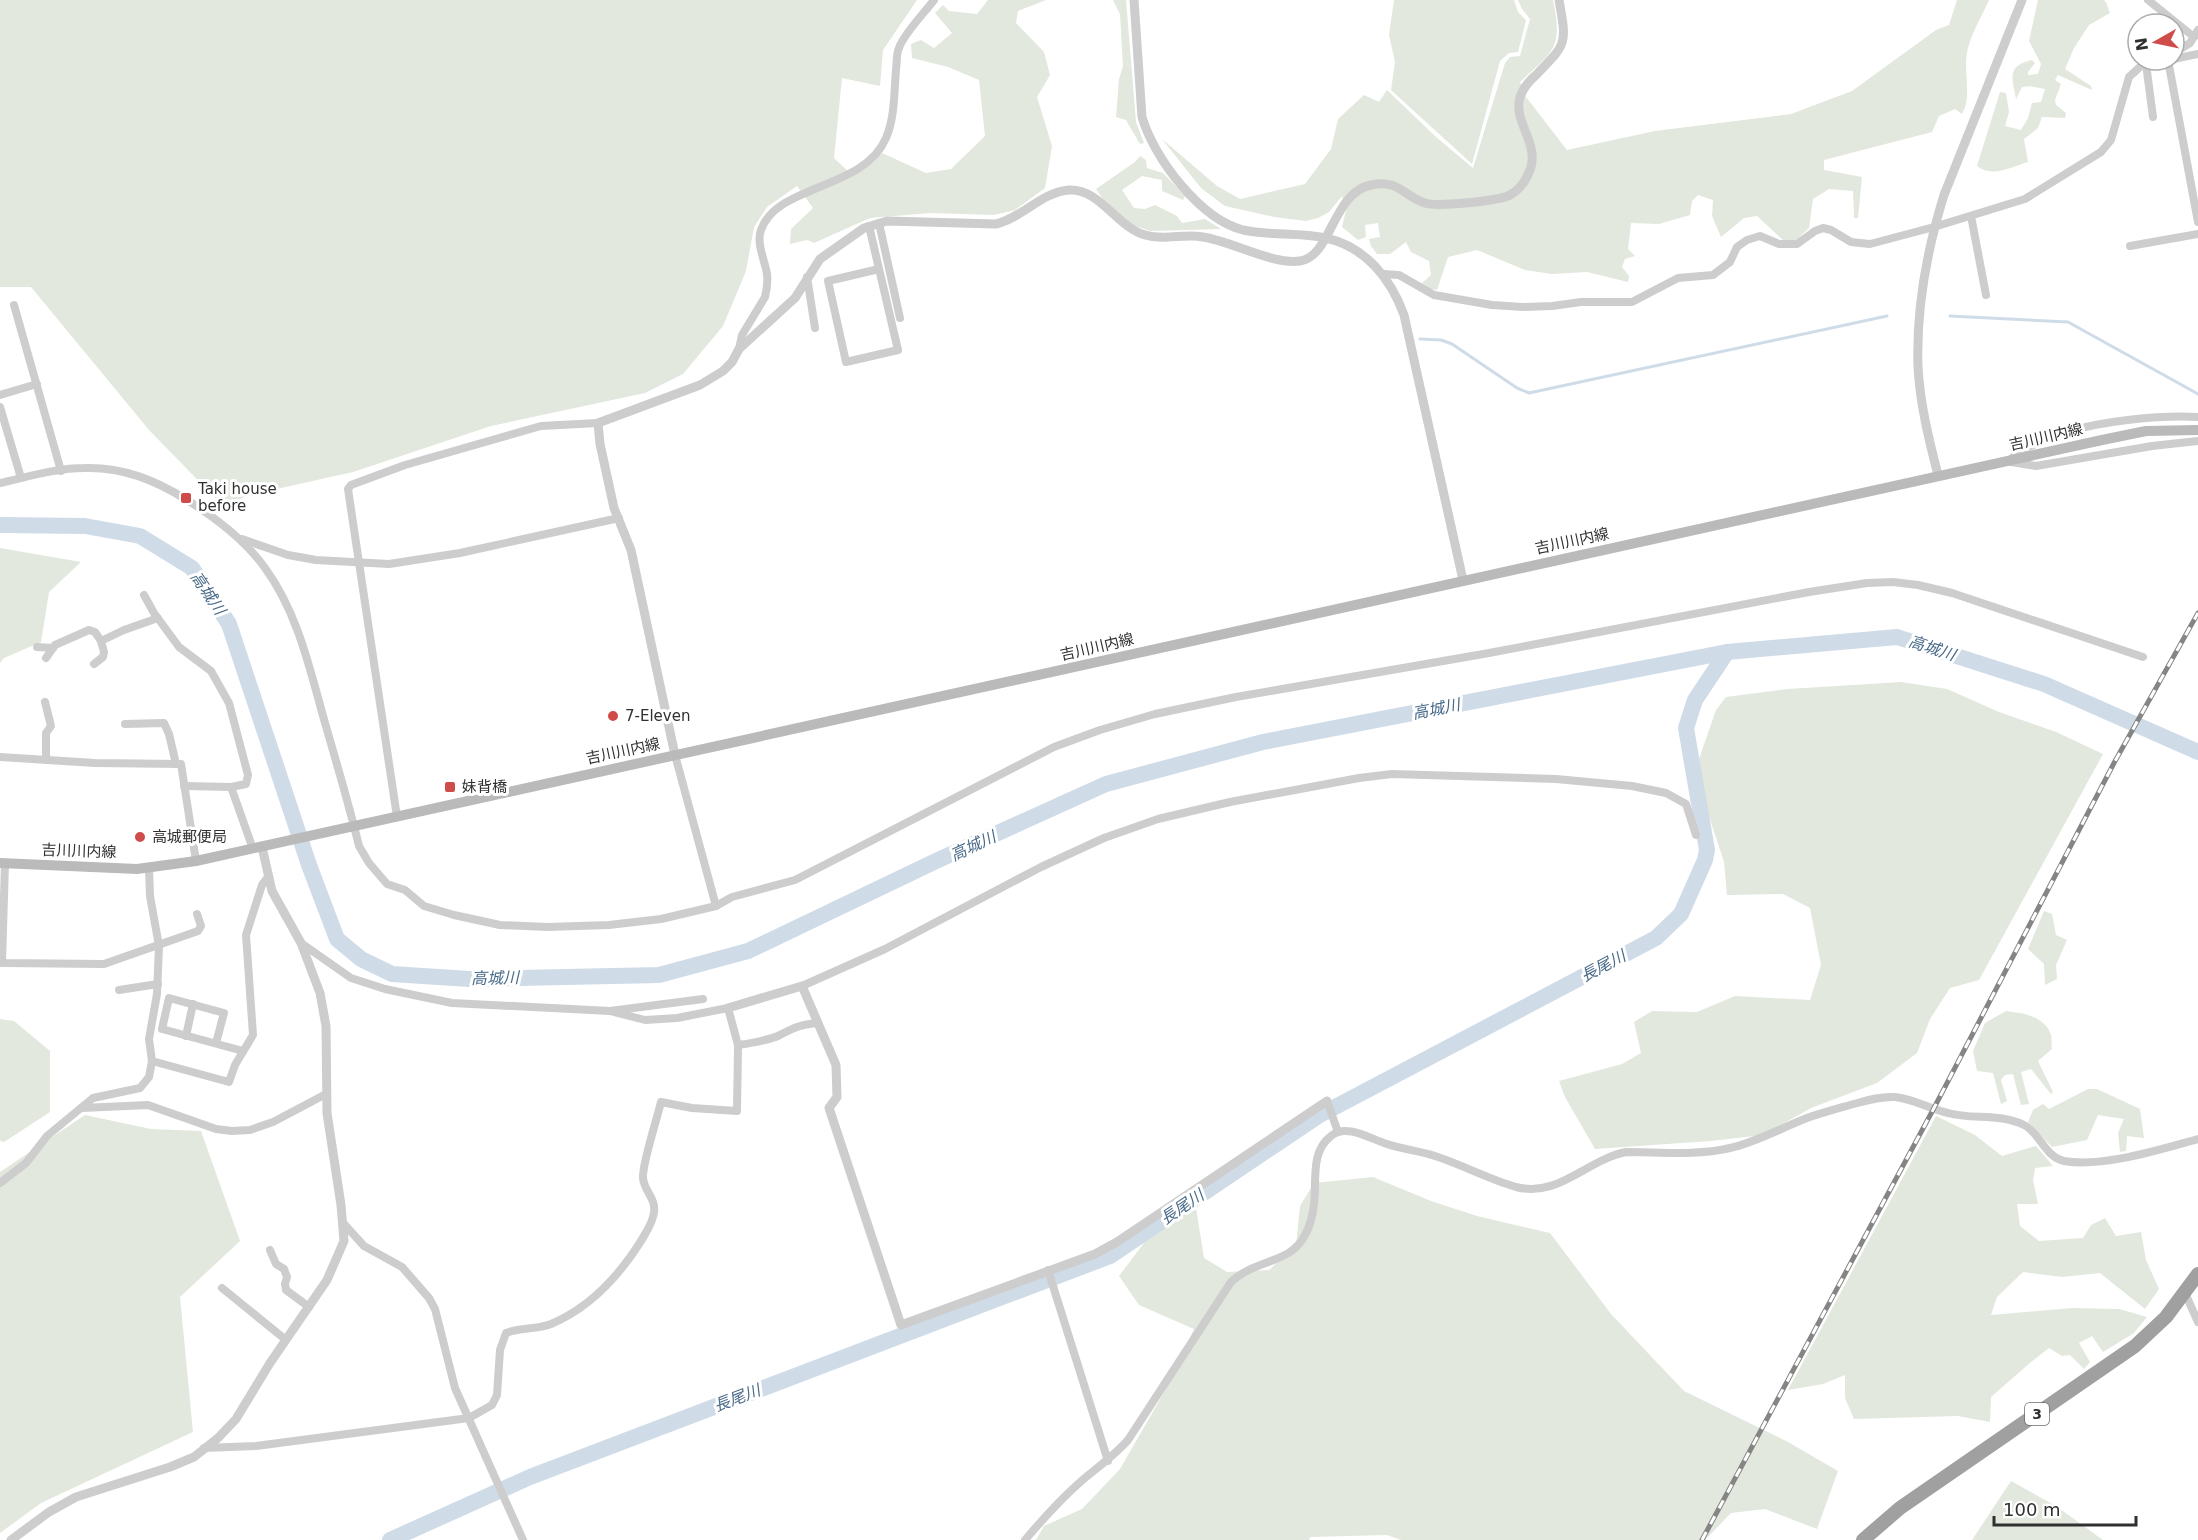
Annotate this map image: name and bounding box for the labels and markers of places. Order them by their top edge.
place label: Taki house before [197,480,277,515]
marker: Taki house before [179,491,193,505]
place label: 7-Eleven [625,707,690,725]
marker: 7-Eleven [606,709,620,723]
place label: 妹背橋 [462,778,507,796]
marker: 妹背橋 [443,780,457,794]
place label: 高城郵便局 [152,828,227,846]
marker: 高城郵便局 [133,830,147,844]

